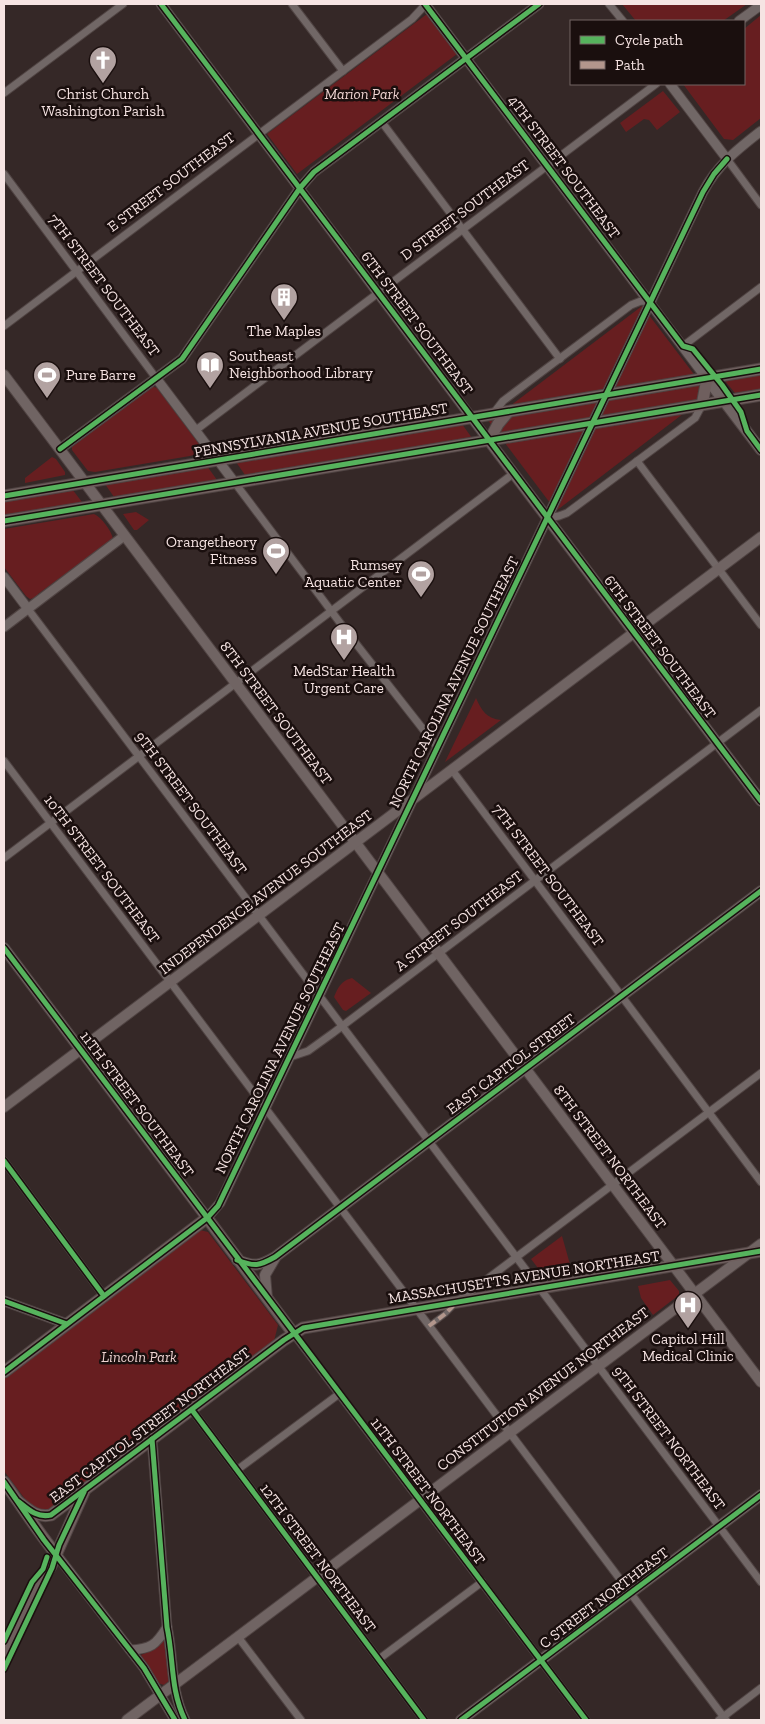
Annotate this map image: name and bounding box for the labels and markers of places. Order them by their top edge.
church icon: Christ Church Washington Parish [88,45,118,84]
place label: Christ Church Washington Parish [41,85,165,120]
building icon: The Maples [269,282,299,321]
place label: The Maples [247,322,321,340]
place label: Southeast Neighborhood Library [229,347,373,382]
library icon: Southeast Neighborhood Library [195,350,225,389]
sports icon: Pure Barre [32,360,62,399]
place label: Pure Barre [66,366,136,384]
place label: Orangetheory Fitness [166,533,257,568]
sports icon: Orangetheory Fitness [261,536,291,575]
place label: Rumsey Aquatic Center [304,556,402,591]
sports icon: Rumsey Aquatic Center [406,559,436,598]
hospital icon: MedStar Health Urgent Care [329,622,359,661]
place label: MedStar Health Urgent Care [293,662,395,697]
hospital icon: Capitol Hill Medical Clinic [673,1290,703,1329]
place label: Capitol Hill Medical Clinic [642,1330,734,1365]

